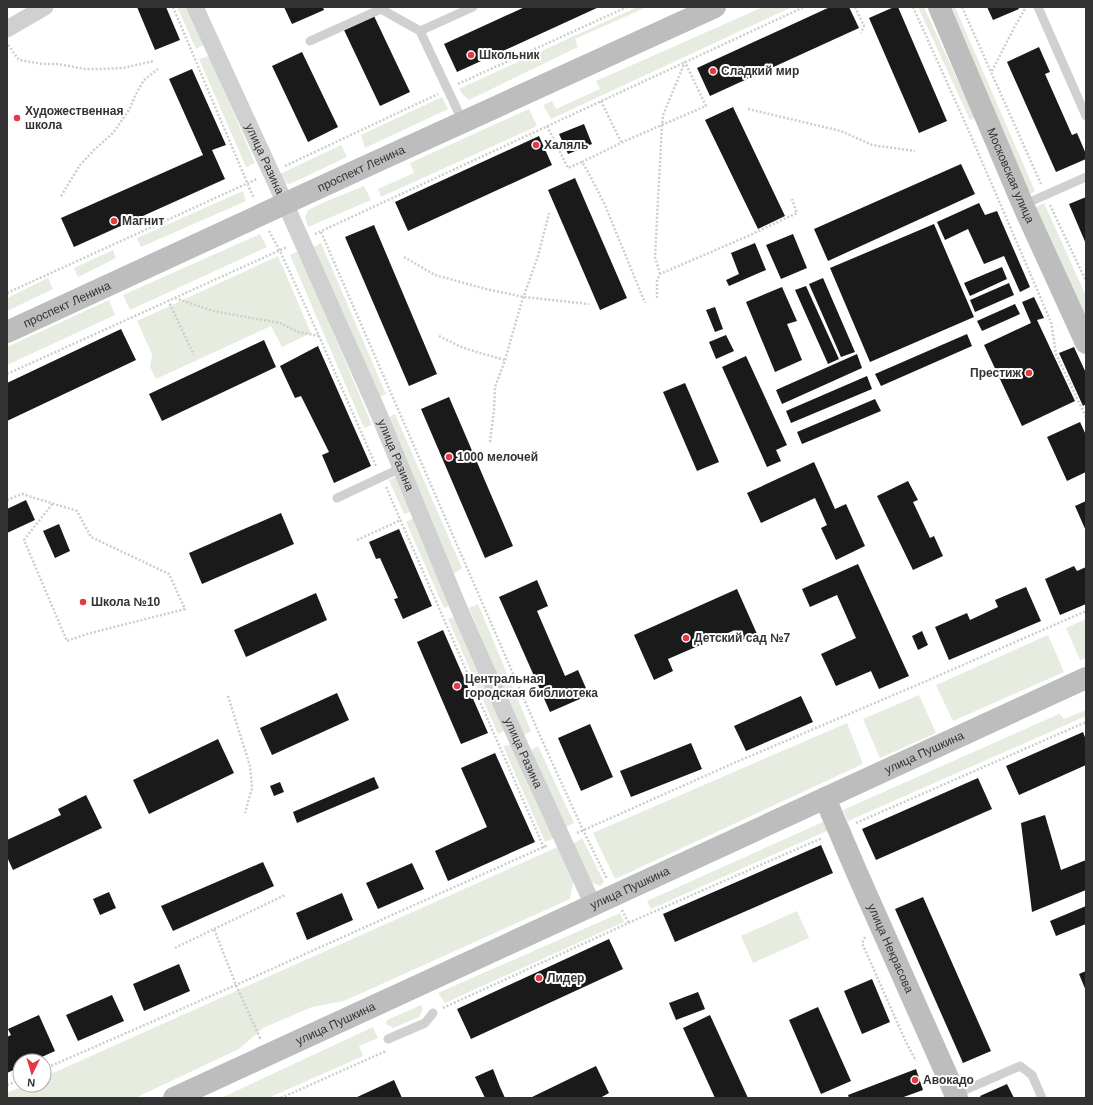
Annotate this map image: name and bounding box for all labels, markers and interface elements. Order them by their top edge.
place label: Школьник [479,48,541,62]
marker: Школьник [466,50,476,60]
place label: Сладкий мир [721,64,799,78]
marker: Сладкий мир [708,66,718,76]
place label: Художественная школа [25,104,124,132]
marker: Художественная школа [12,113,22,123]
street label: улица Разина [242,121,287,197]
street label: Московская улица [984,126,1037,226]
place label: Халяль [544,138,588,152]
marker: Халяль [531,140,541,150]
street label: проспект Ленина [315,142,407,195]
place label: Магнит [122,214,164,228]
marker: Магнит [109,216,119,226]
street label: проспект Ленина [21,278,113,331]
place label: Престиж [970,366,1021,380]
marker: Престиж [1024,368,1034,378]
street label: улица Разина [375,417,417,493]
place label: 1000 мелочей [457,450,538,464]
marker: 1000 мелочей [444,452,454,462]
place label: Школа №10 [91,595,161,609]
marker: Школа №10 [78,597,88,607]
place label: Детский сад №7 [694,631,791,645]
marker: Детский сад №7 [681,633,691,643]
place label: Центральная городская библиотека [465,672,598,700]
marker: Центральная городская библиотека [452,681,462,691]
street label: улица Разина [501,715,546,791]
street label: улица Пушкина [882,728,966,777]
street label: улица Пушкина [588,864,672,912]
street label: улица Некрасова [865,902,917,995]
place label: Лидер [547,971,584,985]
marker: Лидер [534,973,544,983]
street label: улица Пушкина [294,999,378,1048]
north arrow [12,1053,52,1093]
place label: Авокадо [923,1073,974,1087]
marker: Авокадо [910,1075,920,1085]
text: N [27,1077,36,1089]

